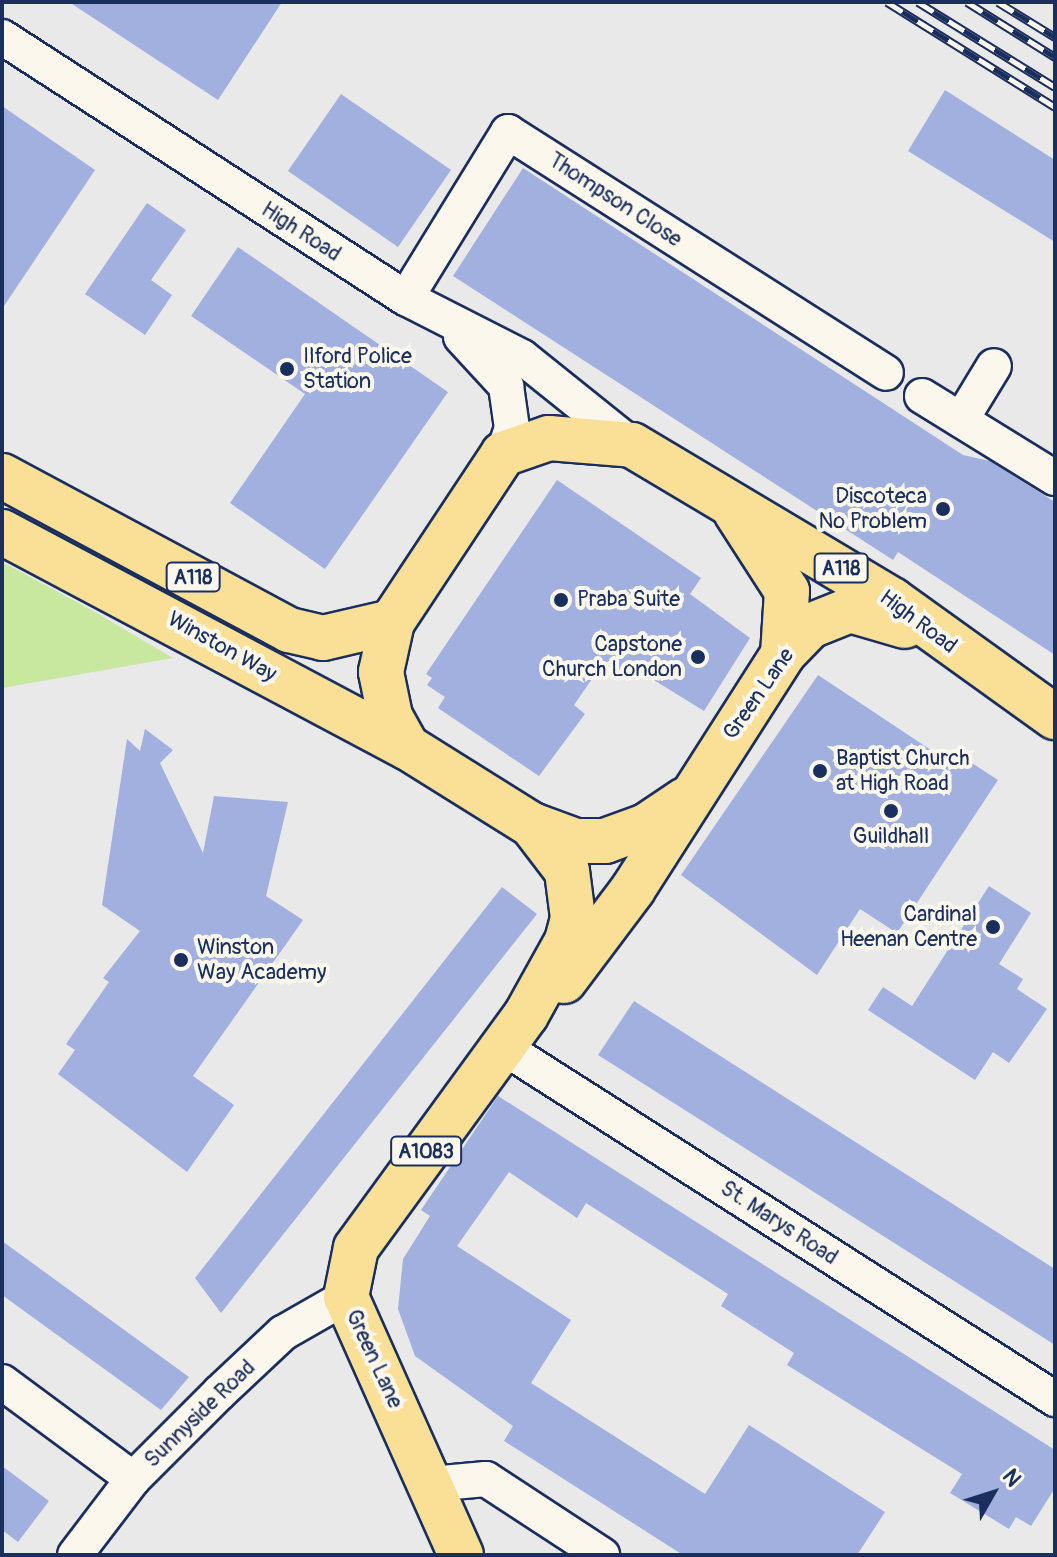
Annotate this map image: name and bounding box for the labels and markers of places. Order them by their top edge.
place label: Ilford Police Station [303,343,412,394]
marker: Ilford Police Station [278,360,296,378]
place label: Discoteca No Problem [818,483,927,534]
marker: Discoteca No Problem [934,500,952,518]
place label: Praba Suite [577,587,680,613]
marker: Praba Suite [552,591,570,609]
place label: Capstone Church London [542,631,682,682]
marker: Capstone Church London [689,648,707,666]
place label: Baptist Church at High Road [836,745,970,796]
marker: Baptist Church at High Road [811,762,829,780]
marker: Guildhall [882,802,900,820]
place label: Guildhall [853,824,929,850]
place label: Cardinal Heenan Centre [840,901,977,952]
marker: Cardinal Heenan Centre [984,918,1002,936]
place label: Winston Way Academy [197,934,326,986]
marker: Winston Way Academy [172,951,190,969]

